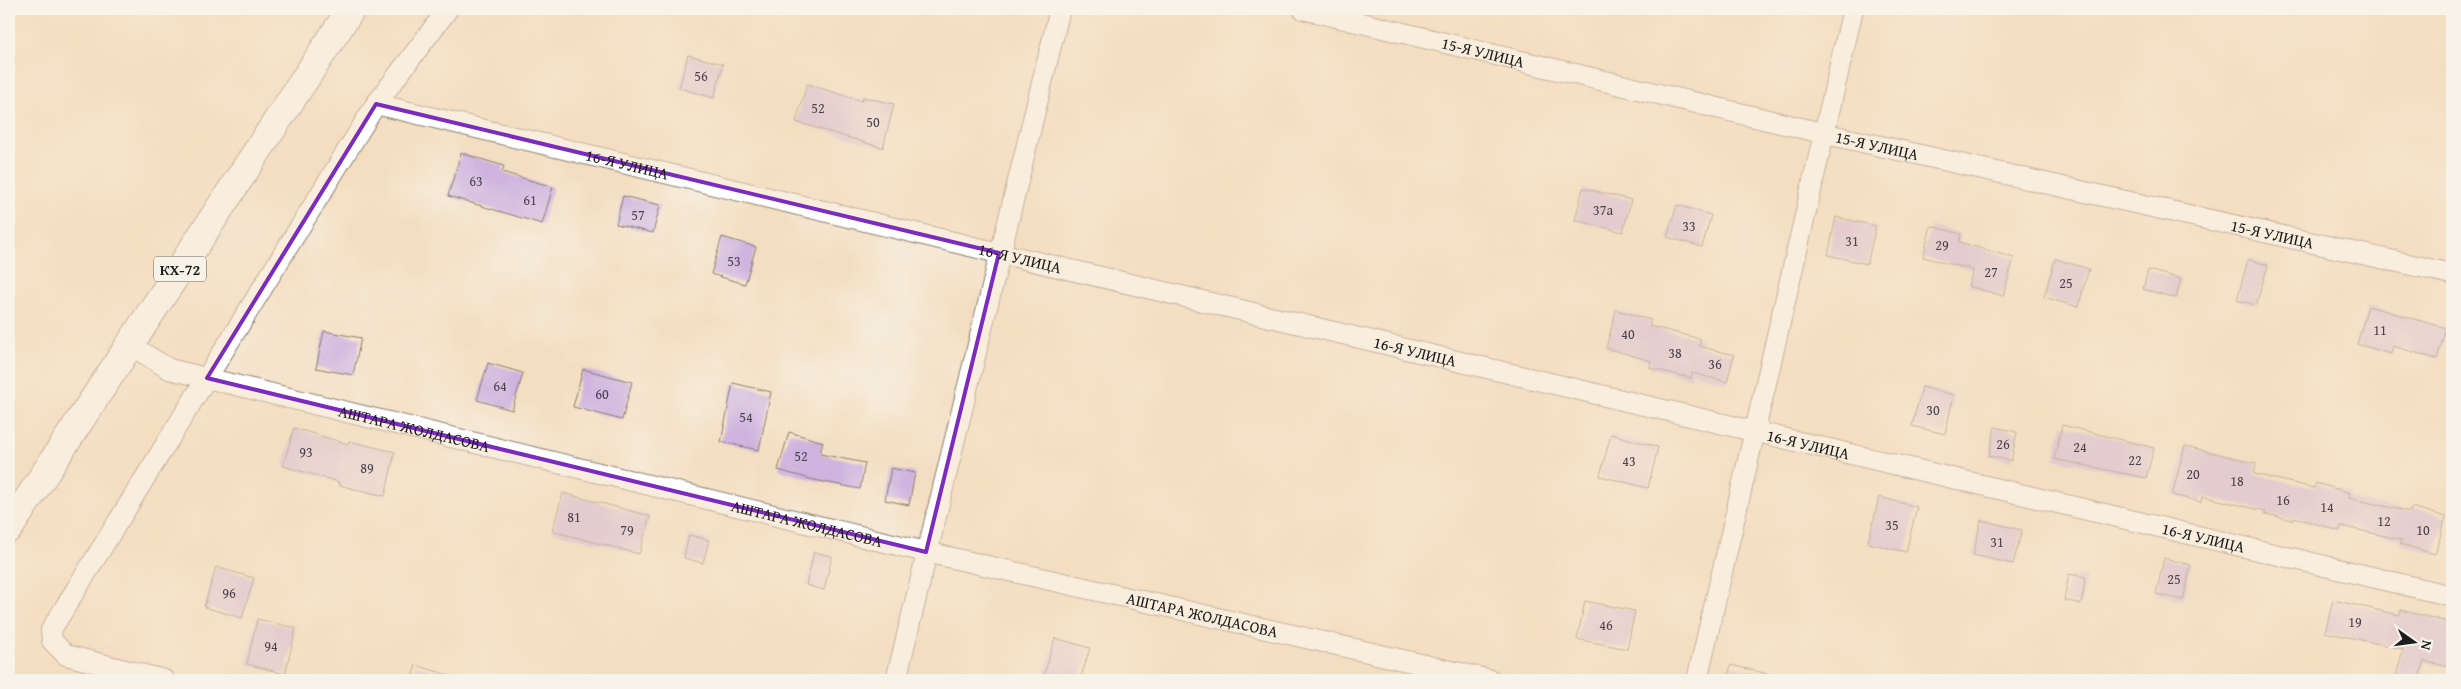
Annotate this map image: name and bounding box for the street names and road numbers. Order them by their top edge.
street label: 15-Я УЛИЦА [1439,30,1527,74]
street label: 15-Я УЛИЦА [1833,124,1921,166]
street label: 16-Я УЛИЦА [583,143,671,186]
street label: 15-Я УЛИЦА [2228,213,2316,255]
street label: 16-Я УЛИЦА [976,236,1064,279]
road number: КХ-72 [154,256,206,282]
street label: 16-Я УЛИЦА [1371,330,1459,373]
street label: АШТАРА ЖОЛДАСОВА [336,398,493,458]
street label: 16-Я УЛИЦА [1764,423,1852,465]
street label: АШТАРА ЖОЛДАСОВА [729,493,885,553]
street label: 16-Я УЛИЦА [2159,516,2248,559]
street label: АШТАРА ЖОЛДАСОВА [1124,586,1281,643]

